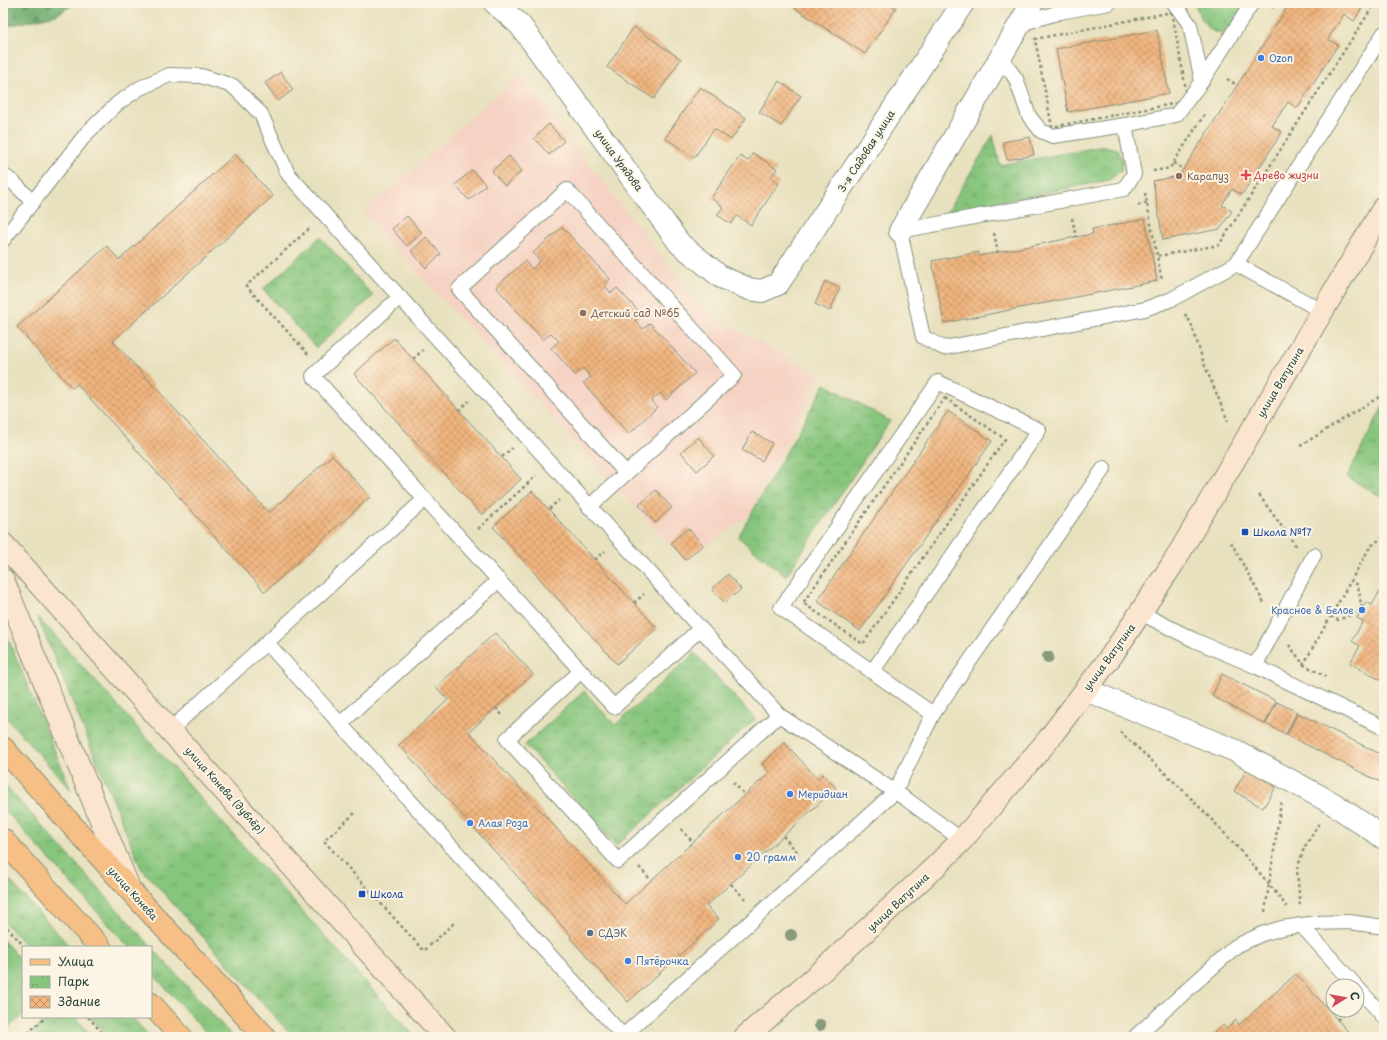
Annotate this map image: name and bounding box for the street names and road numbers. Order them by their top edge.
street label: 3-я Садовая улица [833,106,898,195]
street label: улица Урядова [592,126,648,195]
street label: улица Ватутина [1253,343,1308,420]
street label: улица Ватутина [1079,619,1139,694]
street label: улица Конева (дублёр) [182,743,269,837]
street label: улица Конева [105,862,162,924]
street label: улица Ватутина [863,868,933,935]

